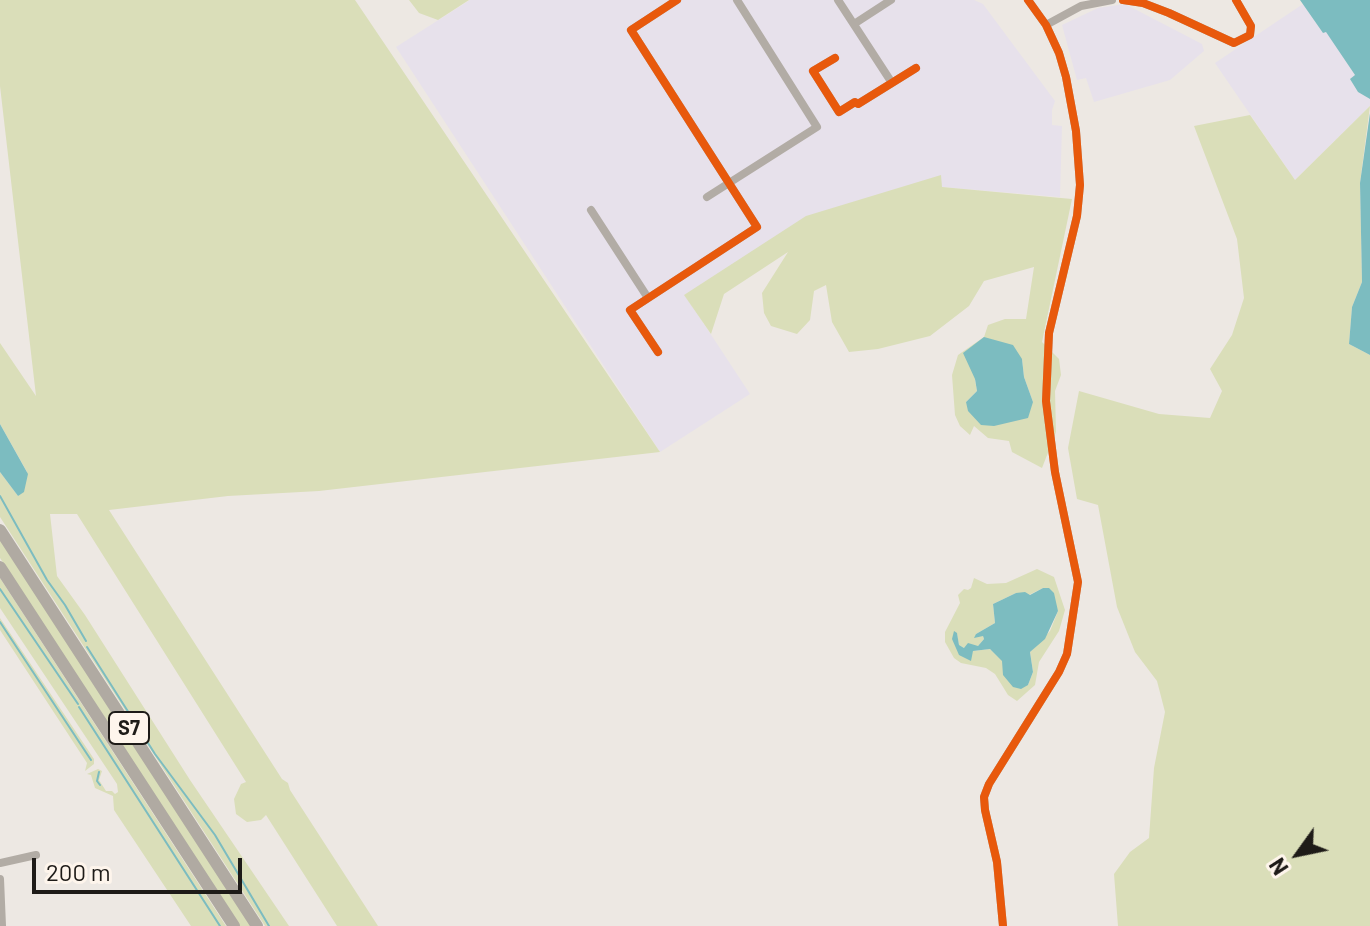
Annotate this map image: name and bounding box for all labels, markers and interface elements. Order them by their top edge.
road number: S7 [109,712,149,744]
north arrow [1258,814,1338,894]
scale bar [36,842,246,892]
text: N [1263,854,1293,880]
text: 200 m [46,857,111,886]

